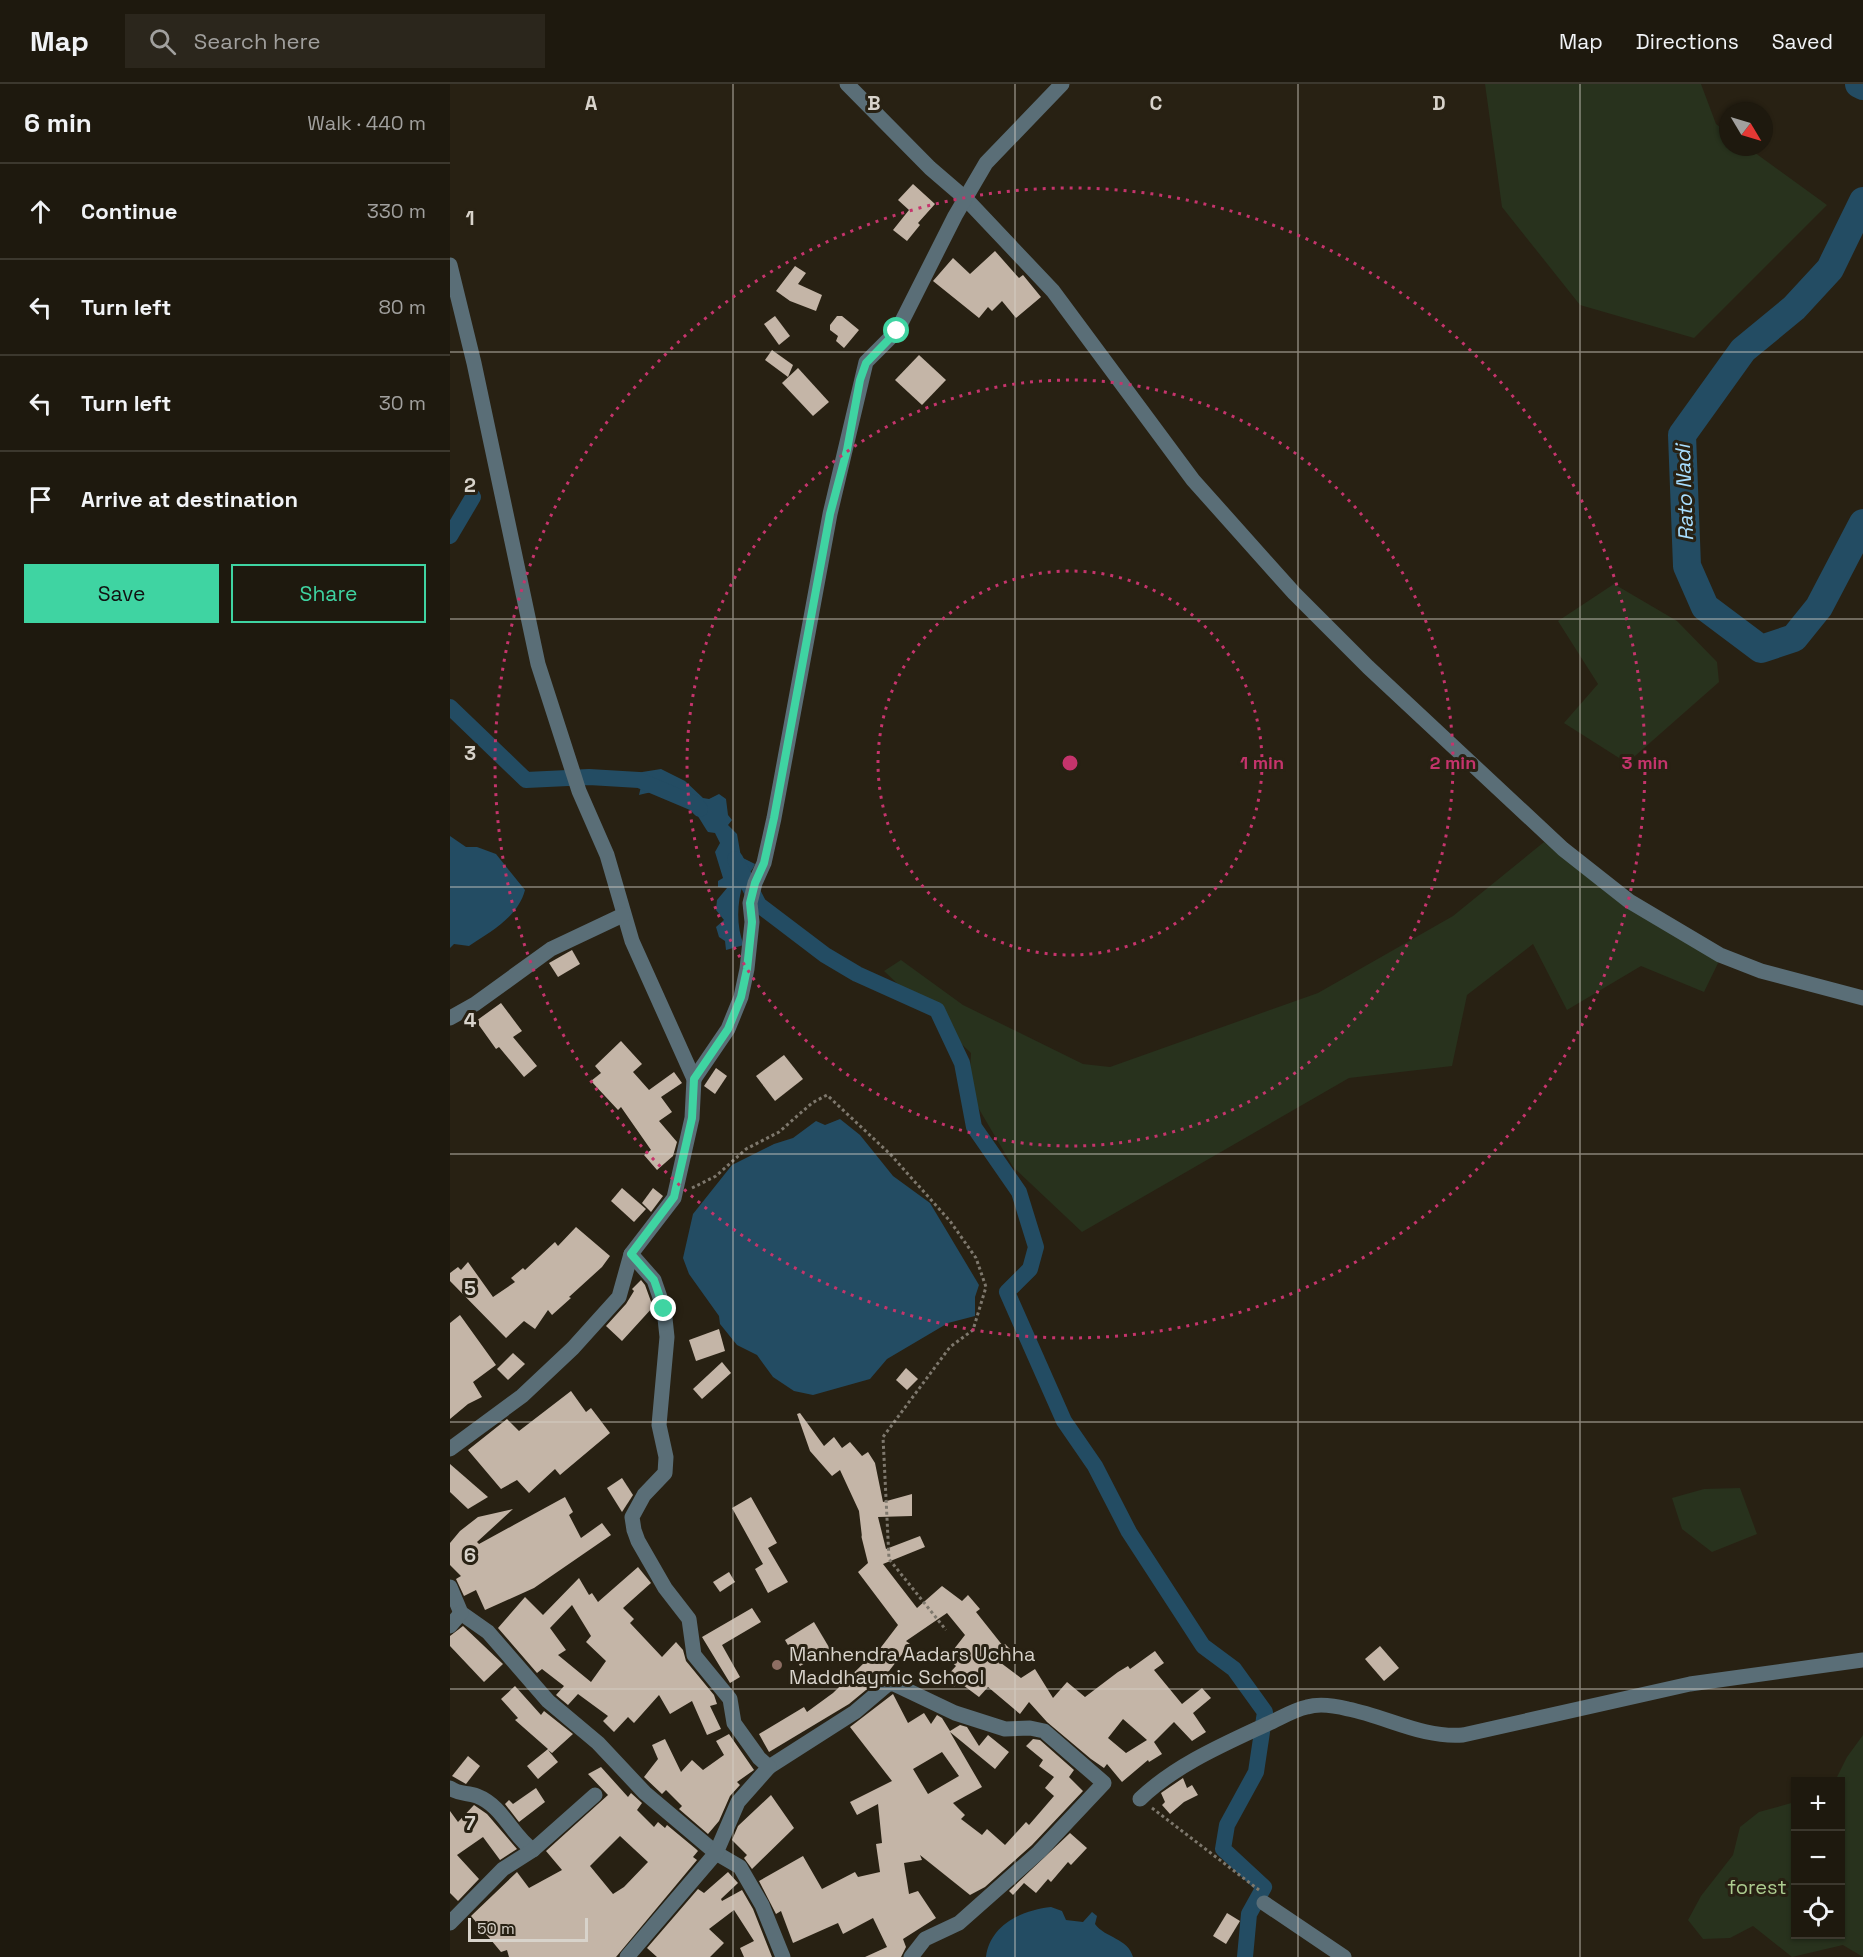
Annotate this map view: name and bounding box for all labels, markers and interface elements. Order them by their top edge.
search box [125,14,545,68]
text: Map [30,23,89,59]
icon: search [146,25,179,58]
text: Search here [194,27,321,55]
text: Map [1559,28,1603,55]
text: Directions [1636,28,1739,55]
text: Saved [1772,28,1833,55]
text: A [585,90,598,116]
text: B [867,90,881,116]
text: C [1150,90,1163,116]
text: D [1432,90,1446,116]
north arrow [1719,102,1773,156]
text: 6 min [24,106,92,140]
text: Walk · 440 m [307,110,426,136]
icon: ahead [24,195,57,228]
text: Continue [81,197,177,225]
text: 330 m [367,198,426,224]
text: 1 [465,205,475,231]
icon: left [24,291,57,324]
text: Turn left [81,293,171,321]
text: 80 m [378,294,426,320]
route start [883,317,909,343]
icon: left [24,387,57,420]
text: Turn left [81,389,171,417]
text: 30 m [379,390,426,416]
water label: Rato Nadi [1669,441,1699,542]
text: 2 [464,472,476,498]
icon: arrive [24,483,57,516]
text: Arrive at destination [81,485,298,513]
button: Save [24,564,219,623]
button: Share [231,564,426,623]
text: 3 [464,740,476,766]
text: 1 min [1240,751,1284,774]
text: 2 min [1430,751,1476,774]
text: 3 min [1622,751,1668,774]
centre of rings [1060,753,1080,773]
text: 4 [464,1007,477,1033]
text: 5 [464,1275,476,1301]
route end [650,1295,676,1321]
text: 6 [464,1542,476,1568]
place label: Manhendra Aadars Uchha Maddhaymic School [789,1641,1035,1690]
marker: Manhendra Aadars Uchha Maddhaymic School [770,1658,784,1672]
map controls [1791,1777,1845,1939]
button: + [1791,1777,1845,1831]
text: 7 [464,1810,476,1836]
button: − [1791,1831,1845,1885]
park label: forest [1727,1874,1787,1900]
button: locate [1791,1885,1845,1939]
scale bar [468,1915,588,1942]
text: 50 m [477,1918,515,1939]

